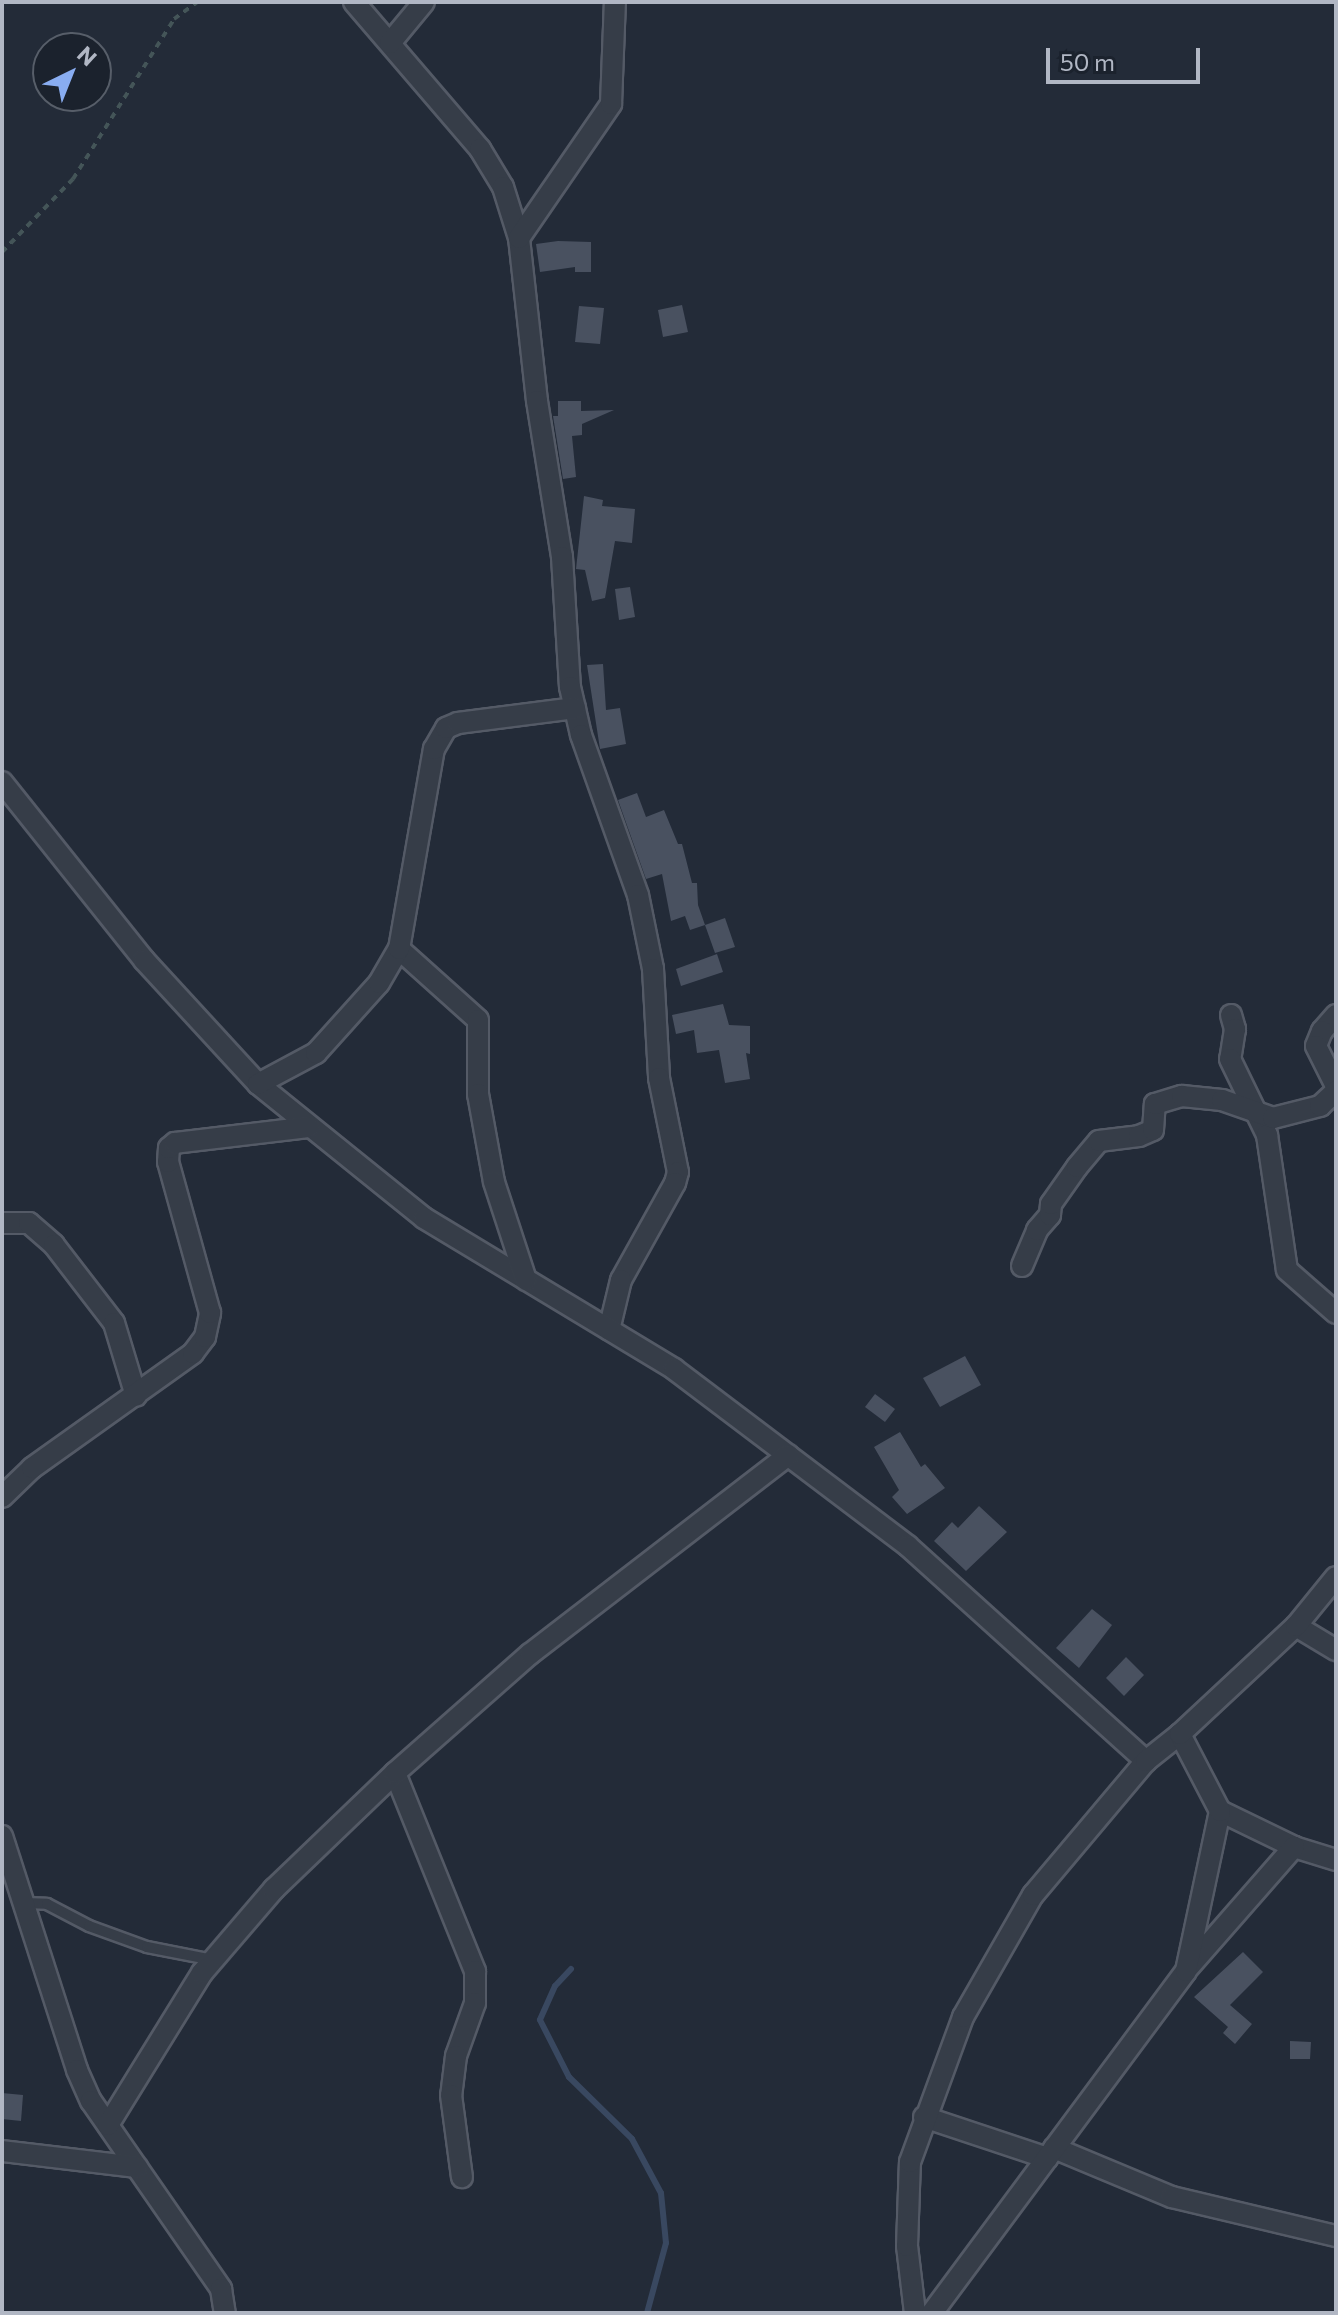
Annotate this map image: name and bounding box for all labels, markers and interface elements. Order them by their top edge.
north arrow [32,32,112,112]
scale bar [1050,32,1204,82]
text: N [72,40,103,71]
text: 50 m [1060,47,1115,76]

